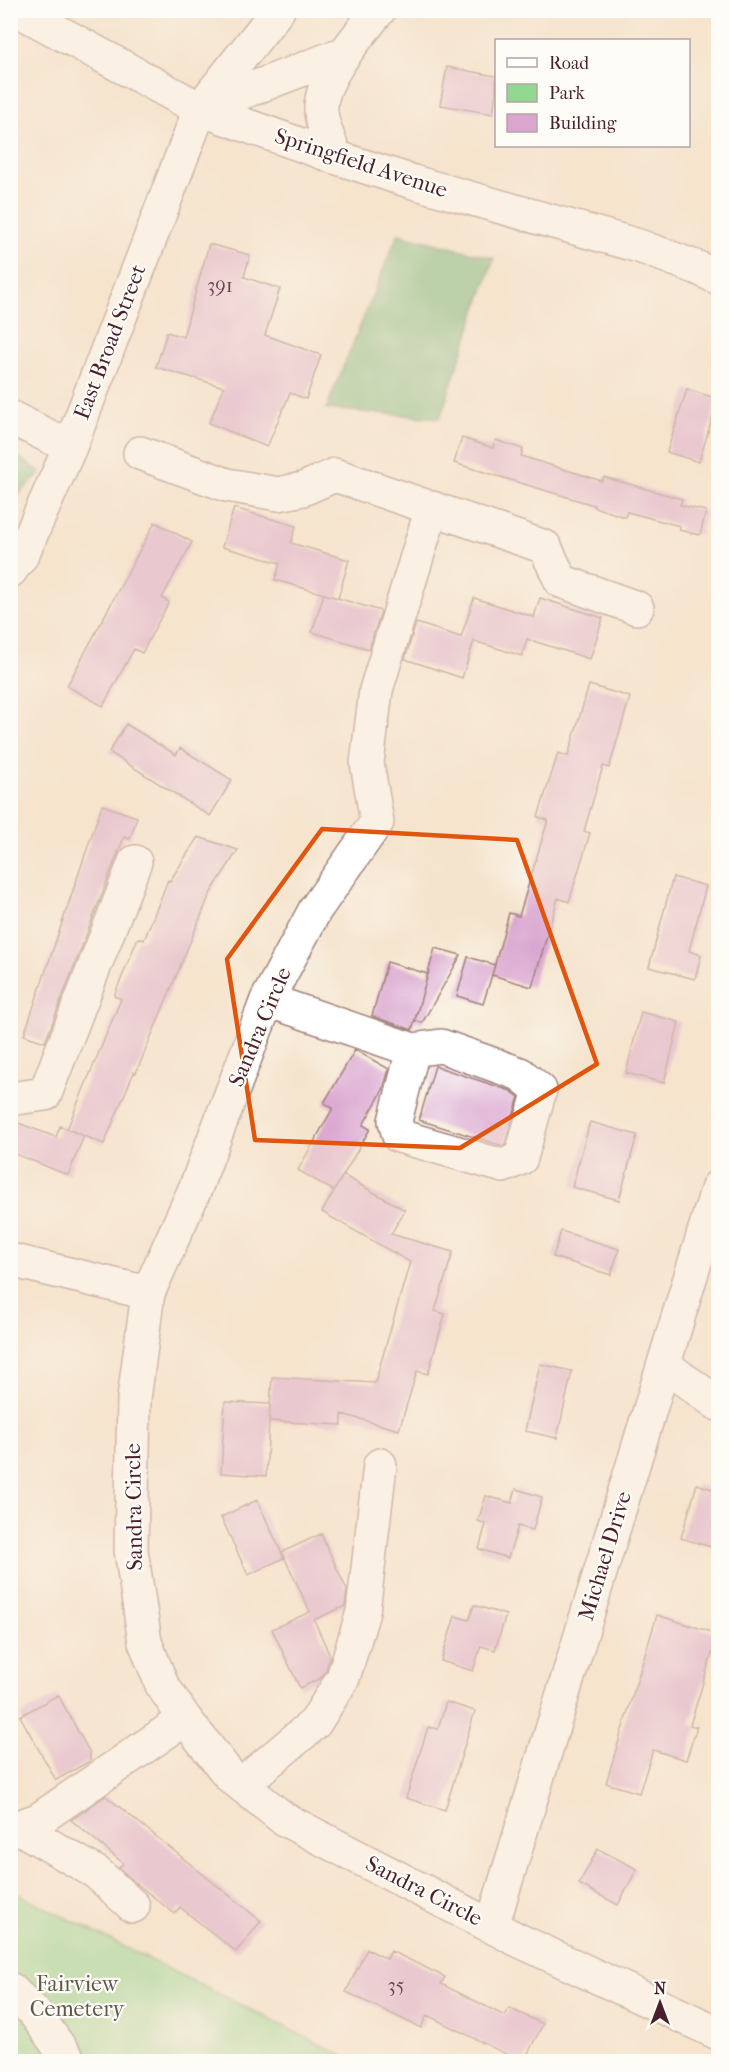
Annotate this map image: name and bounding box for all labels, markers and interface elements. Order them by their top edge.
legend [495,39,690,147]
text: Road [549,53,589,74]
text: Park [549,83,586,104]
text: Building [549,113,617,134]
street label: Springfield Avenue [271,123,451,203]
street label: East Broad Street [68,261,152,423]
house number: 391 [207,274,233,297]
street label: Sandra Circle [223,963,297,1091]
street label: Sandra Circle [120,1443,148,1571]
street label: Michael Drive [573,1488,637,1624]
street label: Sandra Circle [361,1851,487,1932]
park label: Fairview Cemetery [30,1971,126,2022]
north arrow [630,1973,690,2033]
house number: 35 [388,1974,404,1997]
text: N [654,1979,667,1998]

